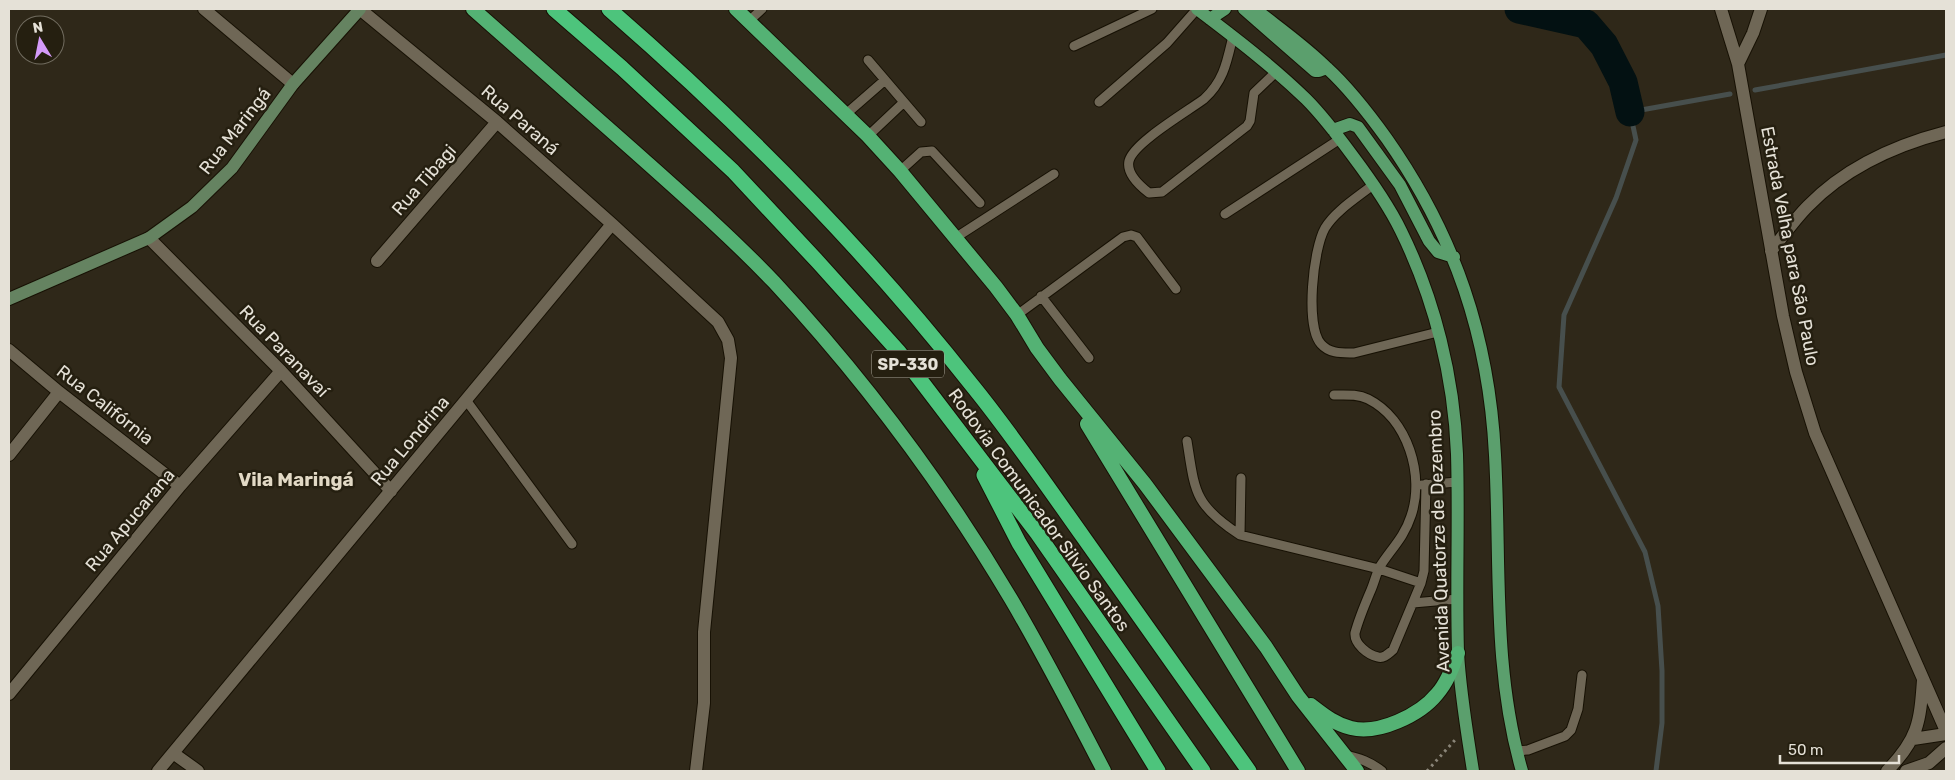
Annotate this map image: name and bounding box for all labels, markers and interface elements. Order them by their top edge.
north arrow [15,15,65,65]
text: N [31,18,44,37]
street label: Rua Paraná [477,80,563,160]
street label: Rua Maringá [194,83,276,179]
street label: Estrada Velha para São Paulo [1756,124,1824,368]
street label: Rua Tibagi [387,140,461,220]
street label: Rua Paranavaí [235,300,335,403]
road number: SP-330 [872,350,944,378]
street label: Rua Califórnia [52,360,158,450]
street label: Rodovia Comunicador Silvio Santos [943,384,1135,636]
street label: Rua Londrina [366,391,454,491]
street label: Avenida Quatorze de Dezembro [1423,409,1455,673]
street label: Rua Apucarana [81,464,179,576]
district label: Vila Maringá [238,468,354,491]
scale bar [1780,732,1899,764]
text: 50 m [1788,741,1823,759]

